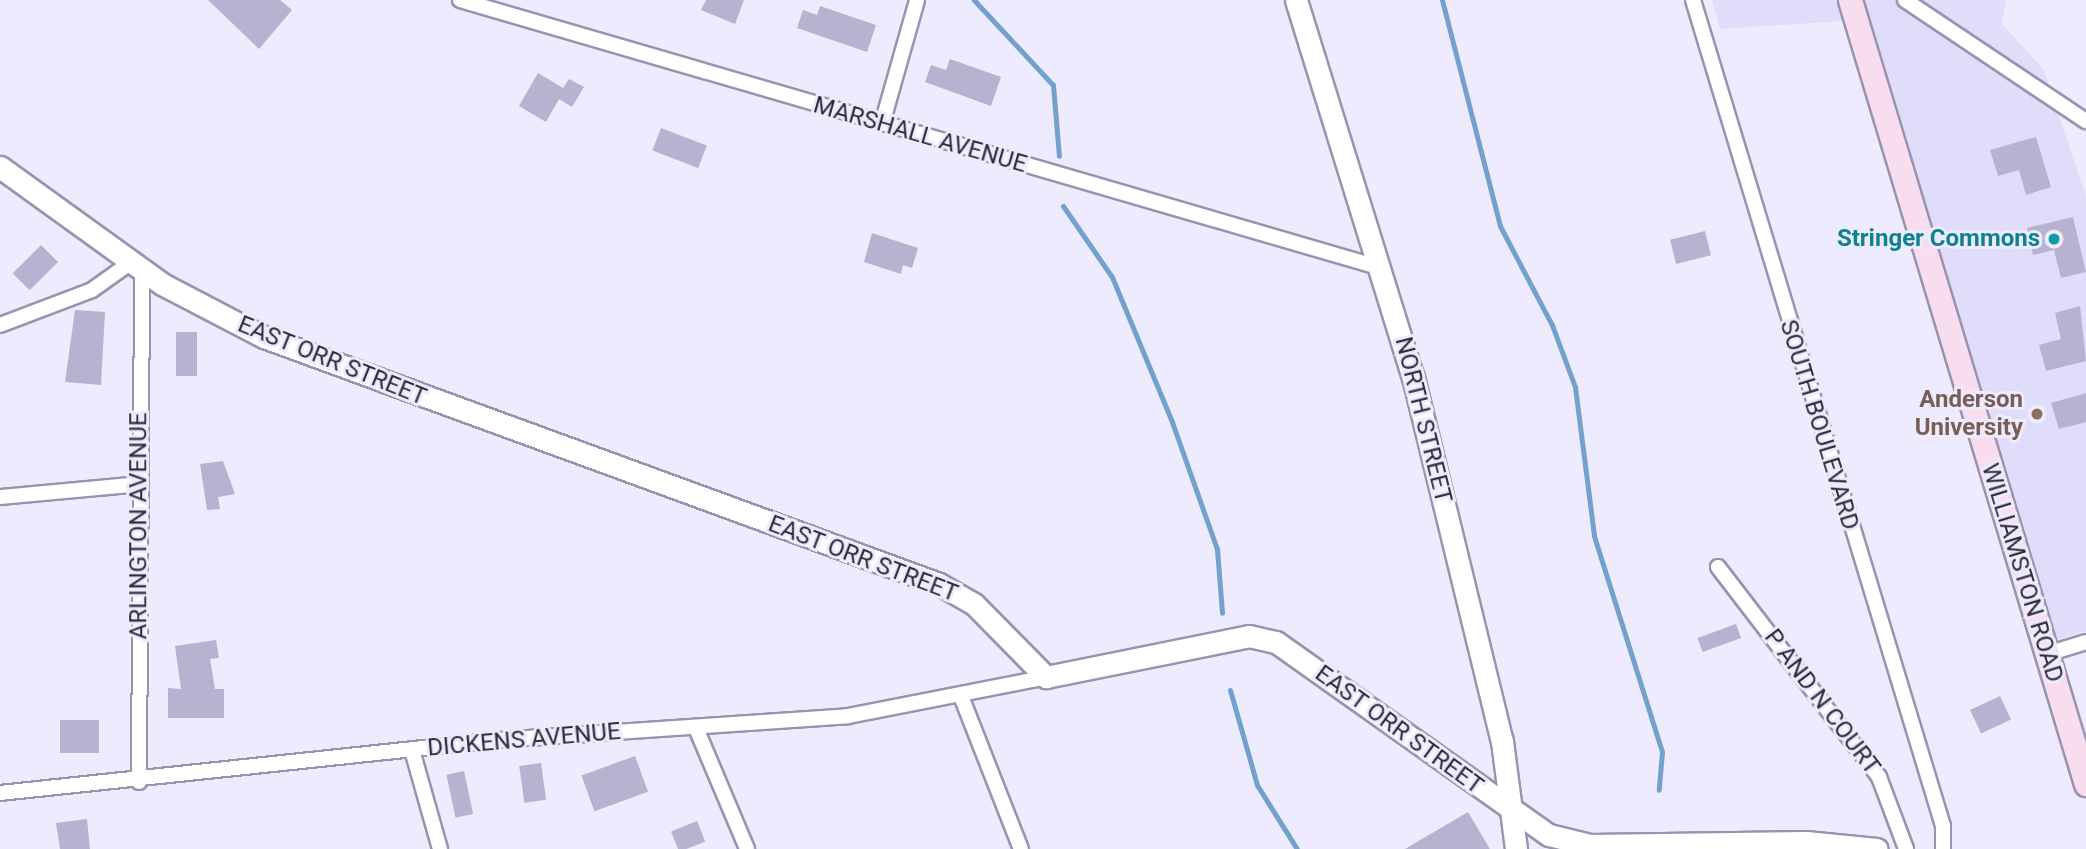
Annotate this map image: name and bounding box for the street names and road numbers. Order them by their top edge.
street label: MARSHALL AVENUE [810,91,1030,179]
street label: EAST ORR STREET [233,310,431,412]
street label: SOUTH BOULEVARD [1773,317,1865,533]
street label: NORTH STREET [1388,334,1458,506]
street label: ARLINGTON AVENUE [125,413,153,639]
street label: WILLIAMSTON ROAD [1975,460,2069,686]
street label: EAST ORR STREET [764,510,962,608]
street label: P AND N COURT [1758,624,1886,780]
street label: EAST ORR STREET [1309,659,1489,801]
street label: DICKENS AVENUE [426,717,622,763]

